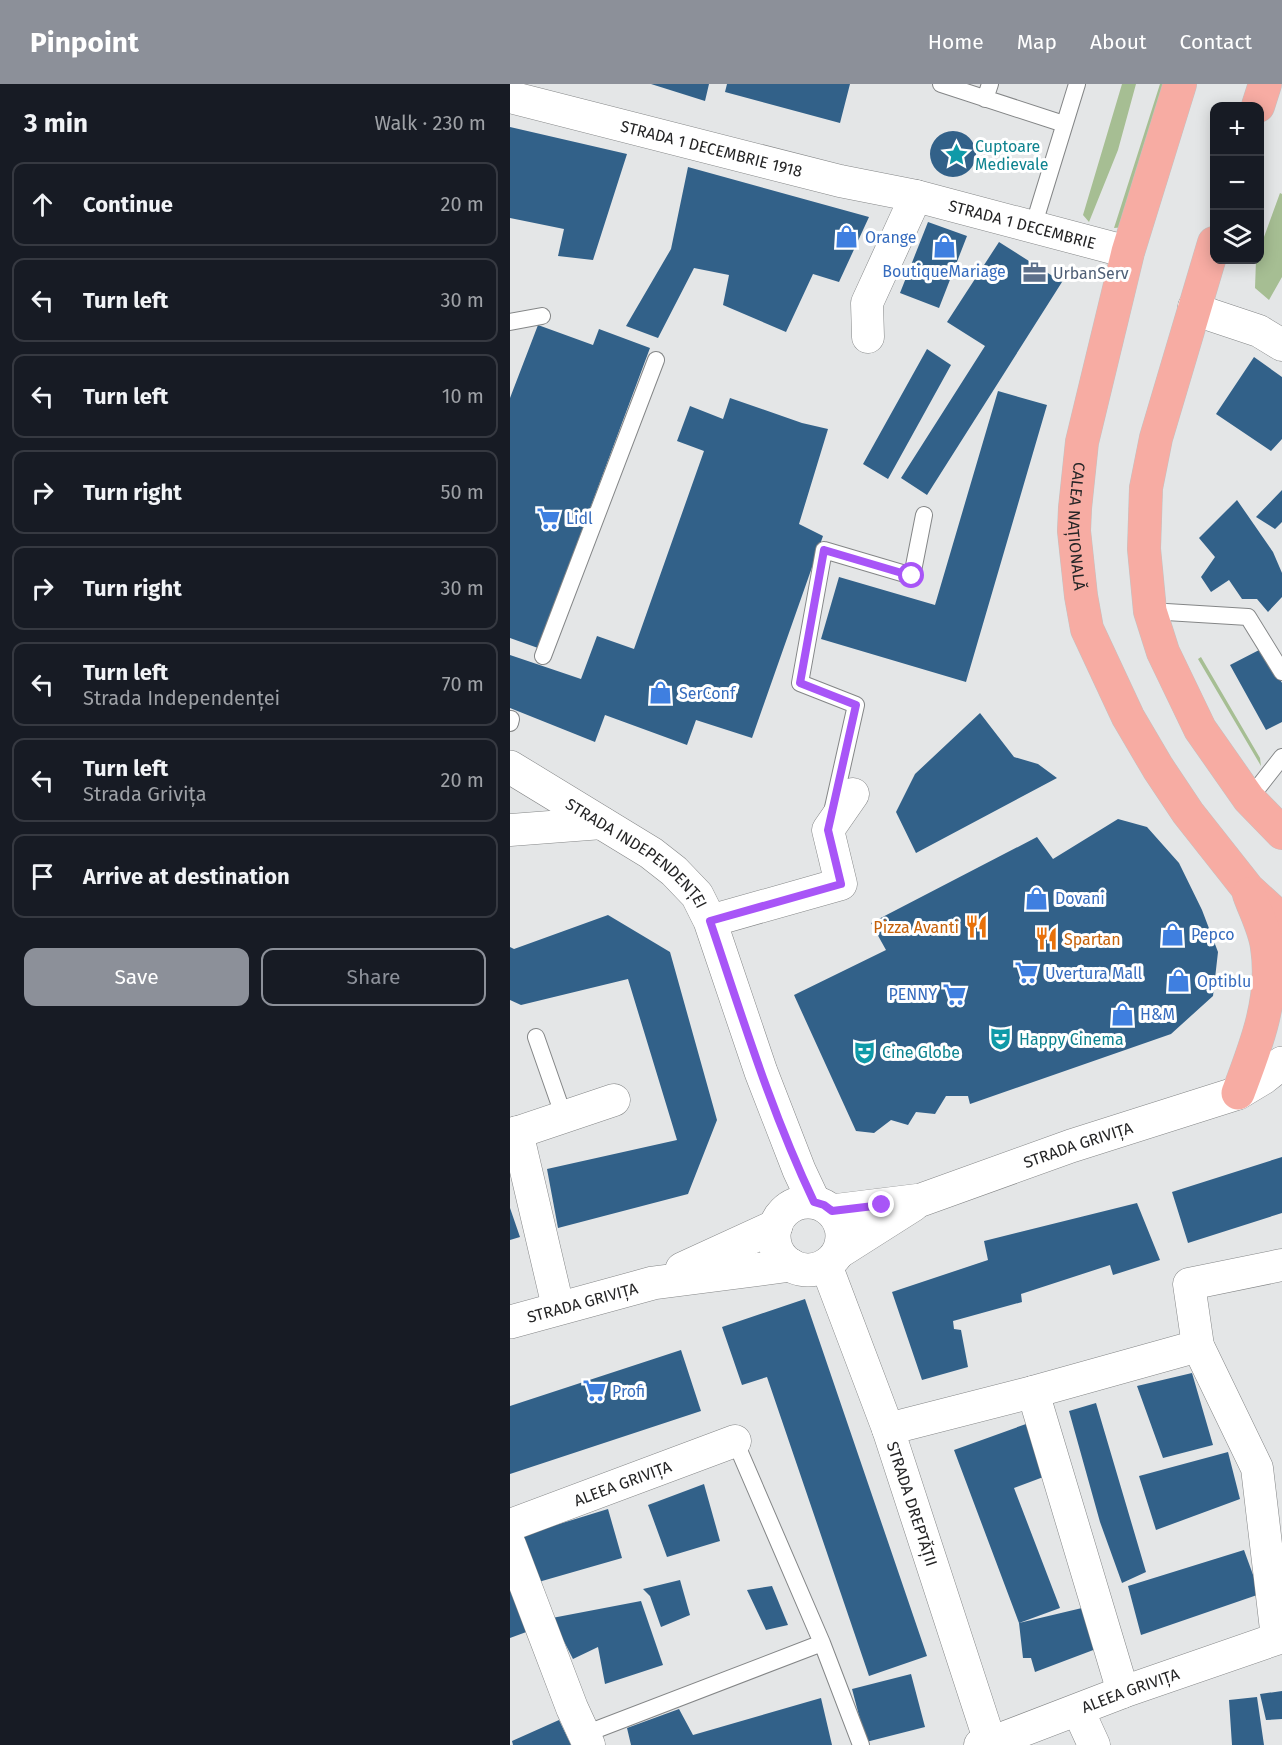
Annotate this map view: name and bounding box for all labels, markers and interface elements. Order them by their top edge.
text: Pinpoint [30,26,139,59]
text: Home [928,29,984,55]
text: Map [1017,29,1057,55]
text: About [1090,29,1147,55]
text: Contact [1180,29,1252,55]
map controls [1210,102,1264,264]
button: + [1210,102,1264,156]
text: 3 min [24,108,88,139]
text: Walk · 230 m [375,111,486,135]
street label: STRADA 1 DECEMBRIE 1918 [619,117,804,181]
place label: Cuptoare Medievale [975,137,1048,174]
place icon: Cuptoare Medievale [944,142,970,168]
button: − [1210,156,1264,210]
icon: ahead [26,188,59,221]
text: Continue [83,191,173,218]
text: 20 m [441,192,484,216]
street label: STRADA 1 DECEMBRIE [946,196,1098,253]
button: layers [1210,210,1264,264]
shop icon: Orange [834,224,860,250]
place label: Orange [865,228,917,247]
shop icon: BoutiqueMariage [931,233,957,259]
office icon: UrbanServ [1022,260,1048,286]
place label: BoutiqueMariage [882,262,1006,281]
place label: UrbanServ [1053,264,1129,283]
icon: left [26,284,59,317]
text: Turn left [83,287,168,314]
text: 30 m [440,288,484,312]
icon: left [26,380,59,413]
text: Turn left [83,383,168,410]
text: 10 m [442,384,484,408]
street label: CALEA NAȚIONALĂ [1063,461,1090,592]
icon: right [26,476,59,509]
text: Turn right [83,479,182,506]
text: 50 m [440,480,484,504]
supermarket icon: Lidl [535,505,561,531]
place label: Lidl [566,509,593,528]
route start [898,562,924,588]
icon: right [26,572,59,605]
text: Turn right [83,575,182,602]
text: 30 m [440,576,484,600]
text: Turn left [83,659,168,686]
icon: left [26,668,59,701]
text: 70 m [442,672,484,696]
shop icon: SerConf [648,680,674,706]
place label: SerConf [679,684,737,703]
text: Strada Independenței [83,686,280,710]
text: Turn left [83,755,168,782]
icon: left [26,764,59,797]
text: 20 m [441,768,484,792]
text: Strada Grivița [83,782,207,806]
street label: STRADA INDEPENDENȚEI [562,794,711,911]
icon: arrive [26,860,59,893]
text: Arrive at destination [83,863,290,890]
shop icon: Dovani [1024,885,1050,911]
place label: Dovani [1055,889,1105,908]
restaurant icon: Pizza Avanti [964,914,990,940]
place label: Pizza Avanti [873,918,959,937]
shop icon: Pepco [1160,921,1186,947]
place label: Pepco [1191,925,1235,944]
restaurant icon: Spartan [1033,926,1059,952]
place label: Spartan [1064,930,1121,949]
button: Save [24,948,249,1006]
button: Share [261,948,486,1006]
supermarket icon: Uvertura Mall [1014,960,1040,986]
place label: Uvertura Mall [1045,964,1143,983]
shop icon: Optiblu [1166,968,1192,994]
place label: Optiblu [1197,972,1251,991]
supermarket icon: PENNY [942,981,968,1007]
place label: PENNY [888,985,937,1004]
shop icon: H&M [1109,1001,1135,1027]
place label: H&M [1140,1005,1175,1024]
theatre icon: Happy Cinema [988,1026,1014,1052]
place label: Happy Cinema [1019,1030,1124,1049]
theatre icon: Cine Globe [851,1039,877,1065]
place label: Cine Globe [882,1043,960,1062]
street label: STRADA GRIVIȚA [1021,1118,1136,1172]
route end [868,1191,894,1217]
street label: STRADA GRIVIȚA [525,1278,641,1327]
supermarket icon: Profi [581,1378,607,1404]
place label: Profi [612,1382,645,1401]
street label: STRADA DREPTĂȚII [883,1439,941,1569]
street label: ALEEA GRIVIȚA [571,1456,675,1510]
street label: ALEEA GRIVIȚA [1079,1664,1182,1717]

